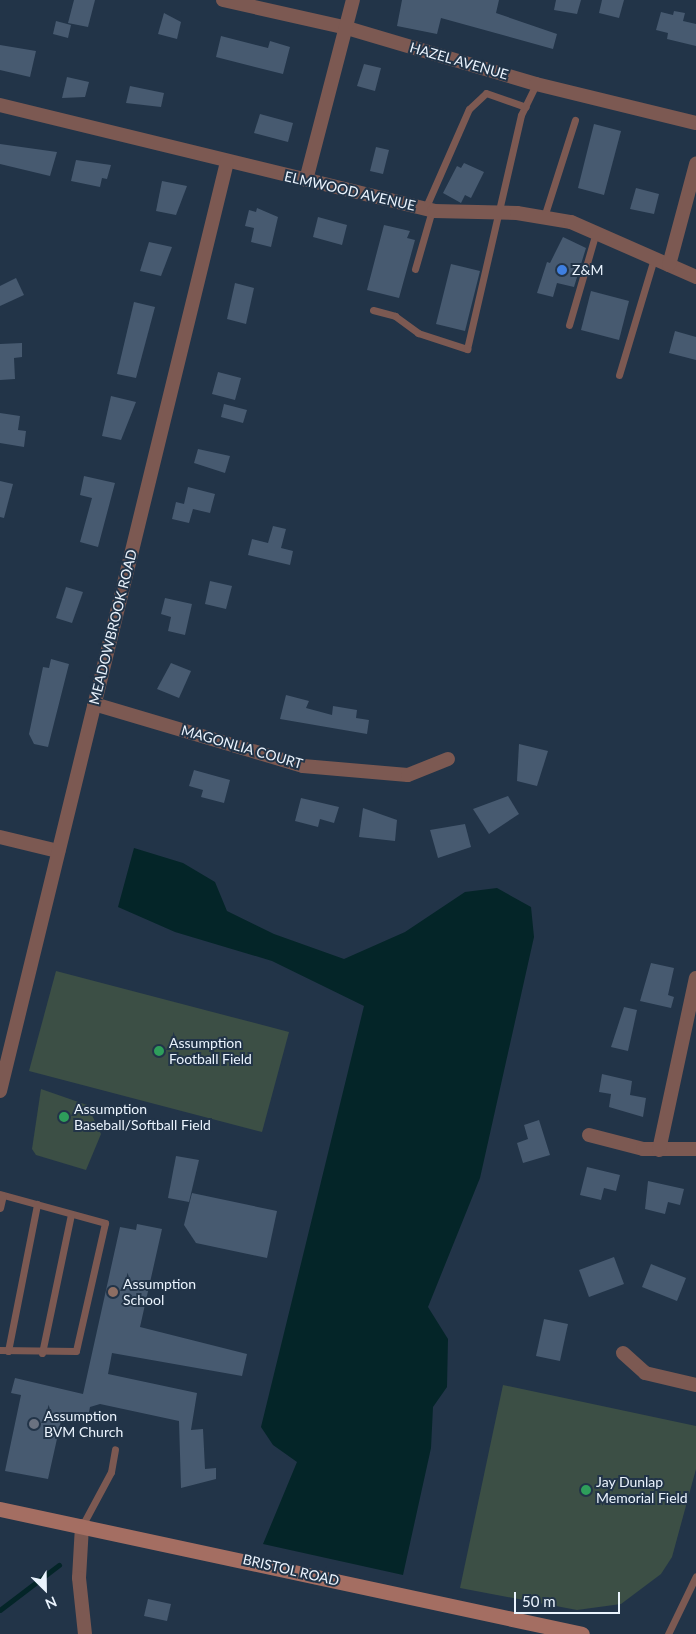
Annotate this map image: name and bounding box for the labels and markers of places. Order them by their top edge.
place label: Z&M [572,262,603,278]
marker: Z&M [556,264,568,276]
place label: Assumption Football Field [169,1035,252,1068]
marker: Assumption Football Field [153,1045,165,1057]
place label: Assumption Baseball/Softball Field [74,1101,211,1134]
marker: Assumption Baseball/Softball Field [58,1111,70,1123]
place label: Assumption School [123,1276,196,1308]
marker: Assumption School [107,1286,119,1298]
place label: Assumption BVM Church [44,1408,123,1440]
marker: Assumption BVM Church [28,1418,40,1430]
place label: Jay Dunlap Memorial Field [596,1474,688,1506]
marker: Jay Dunlap Memorial Field [580,1484,592,1496]

